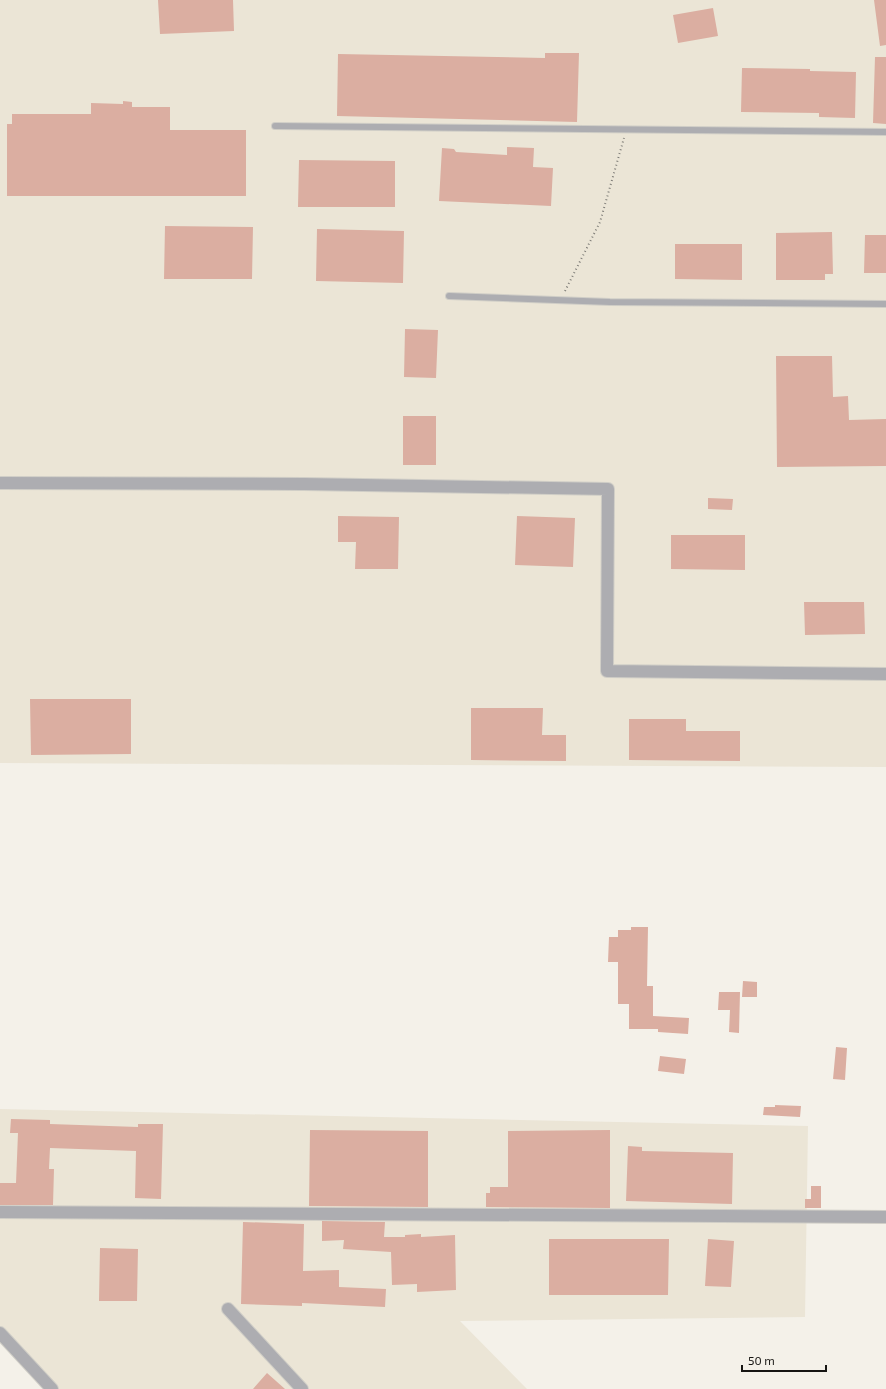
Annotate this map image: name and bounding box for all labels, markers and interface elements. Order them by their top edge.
scale bar [742,1347,826,1373]
text: 50 m [748,1353,775,1367]

